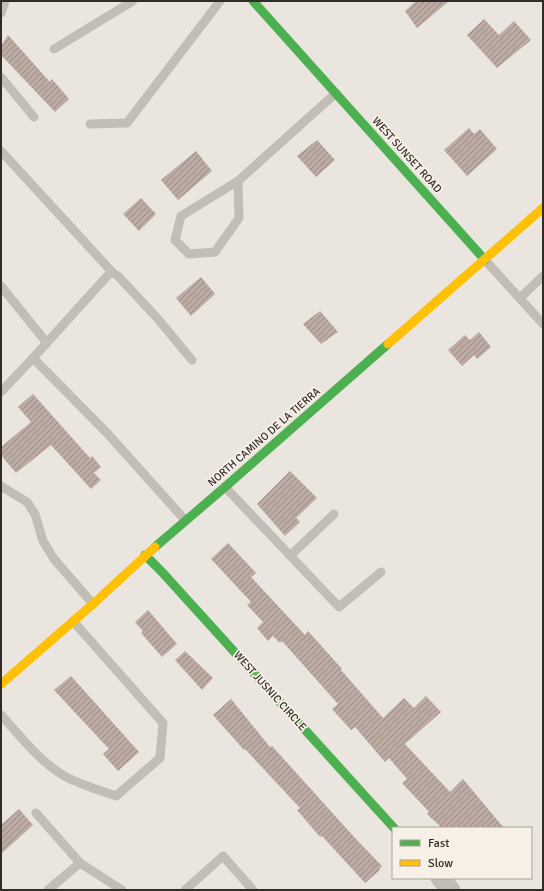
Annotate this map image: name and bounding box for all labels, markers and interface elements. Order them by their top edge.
street label: WEST SUNSET ROAD [369,114,445,196]
street label: NORTH CAMINO DE LA TIERRA [205,385,323,489]
street label: WEST JUSNIC CIRCLE [231,649,309,733]
legend [392,827,532,879]
text: Fast [428,836,449,851]
text: Slow [428,856,453,871]

